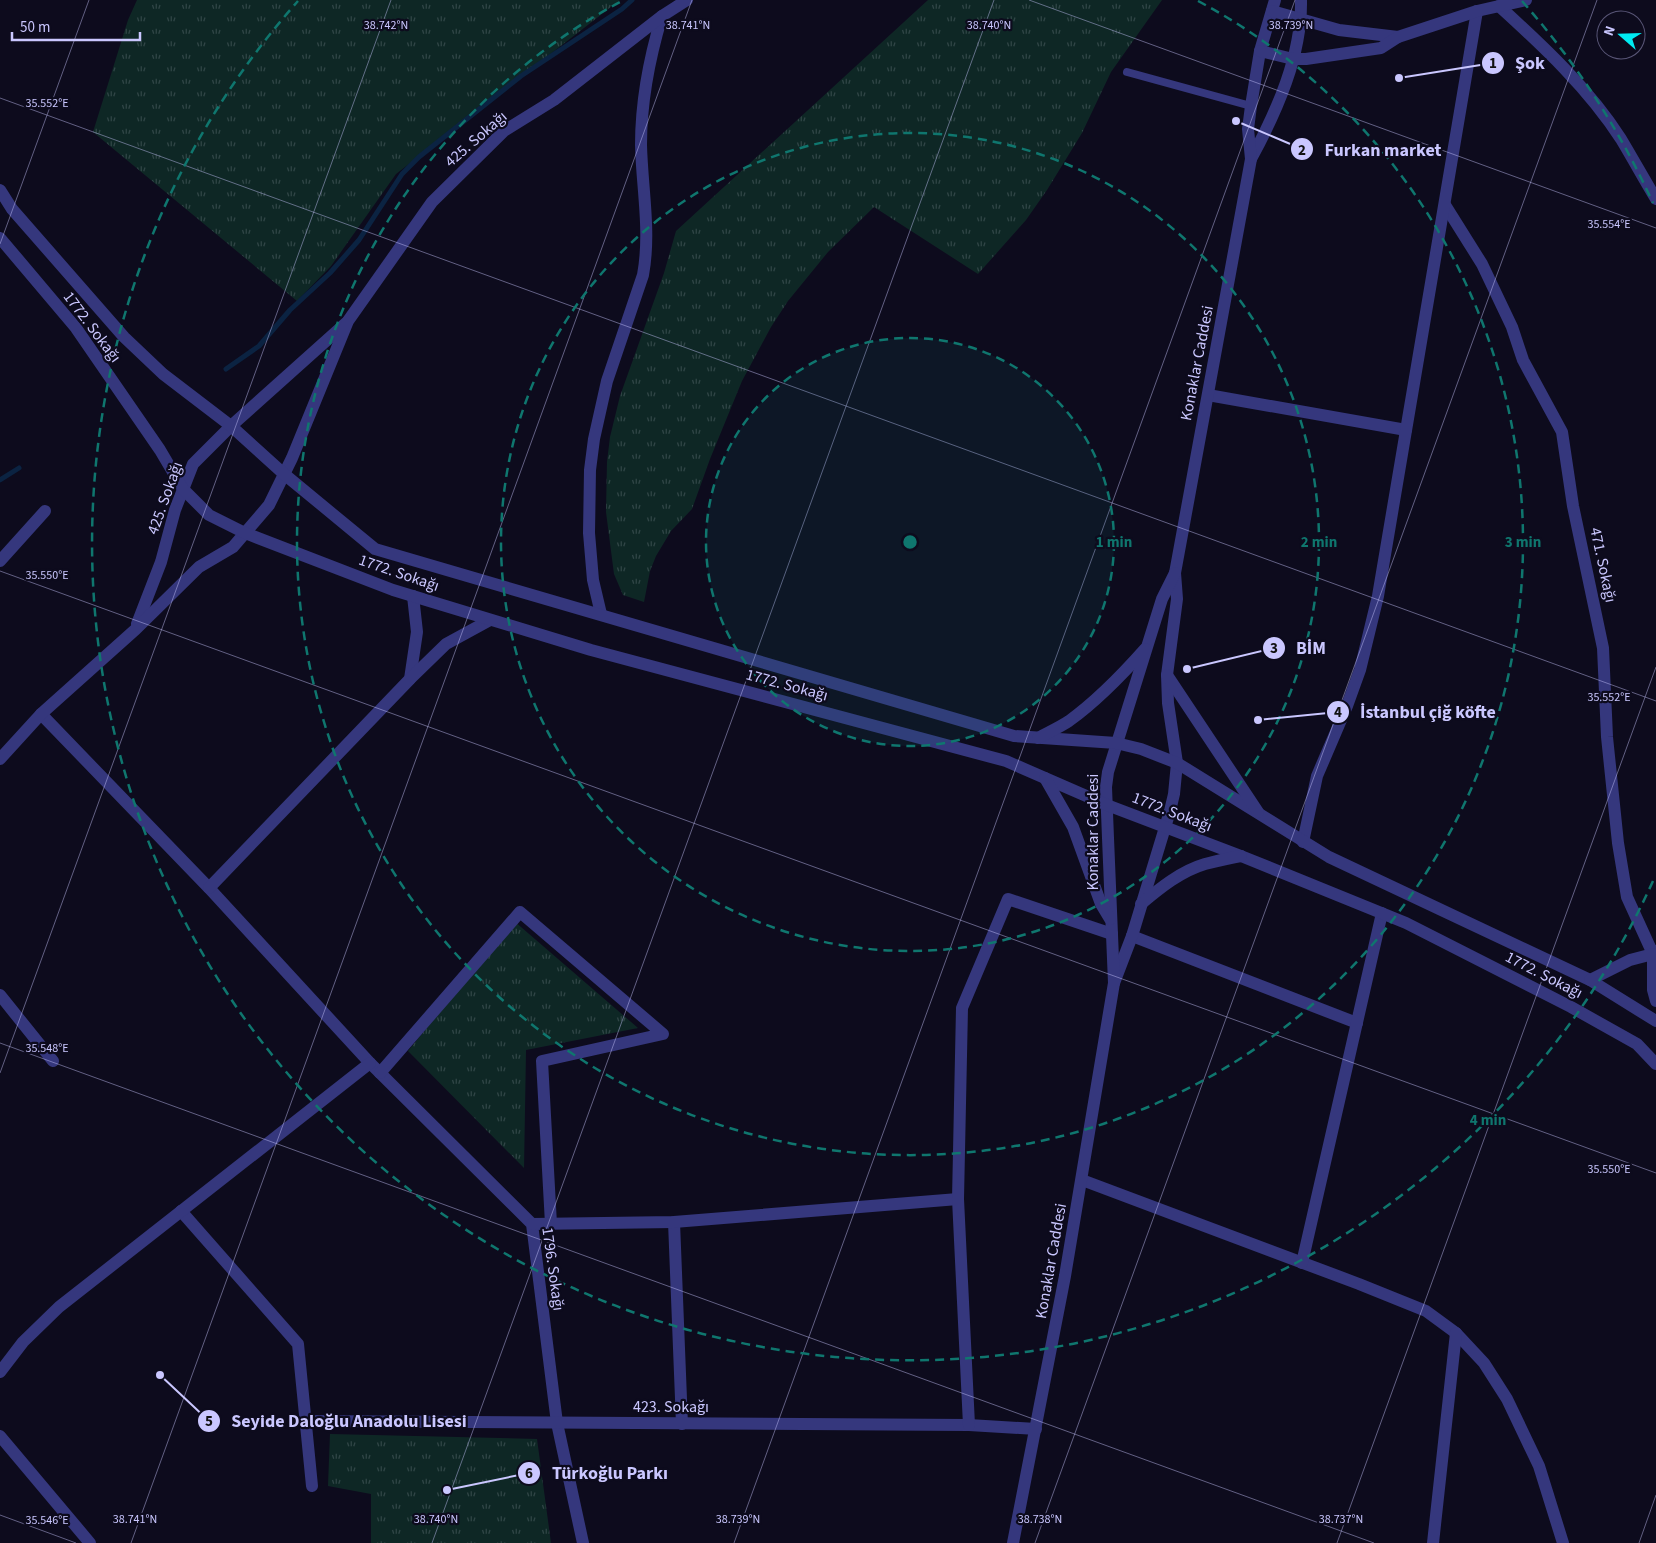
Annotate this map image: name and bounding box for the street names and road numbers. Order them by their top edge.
street label: 425. Sokağı [440,106,512,172]
street label: 1772. Sokağı [58,287,126,367]
street label: Konaklar Caddesi [1175,303,1219,423]
street label: 425. Sokağı [142,458,188,538]
street label: 471. Sokağı [1584,525,1622,605]
street label: 1772. Sokağı [356,549,442,597]
street label: 1772. Sokağı [744,663,830,707]
street label: Konaklar Caddesi [1082,774,1104,891]
street label: 1772. Sokağı [1129,787,1215,837]
street label: 1772. Sokağı [1502,946,1586,1004]
street label: Konaklar Caddesi [1030,1201,1072,1321]
street label: 1796. Sokağı [536,1226,570,1312]
street label: 423. Sokağı [633,1396,709,1418]

